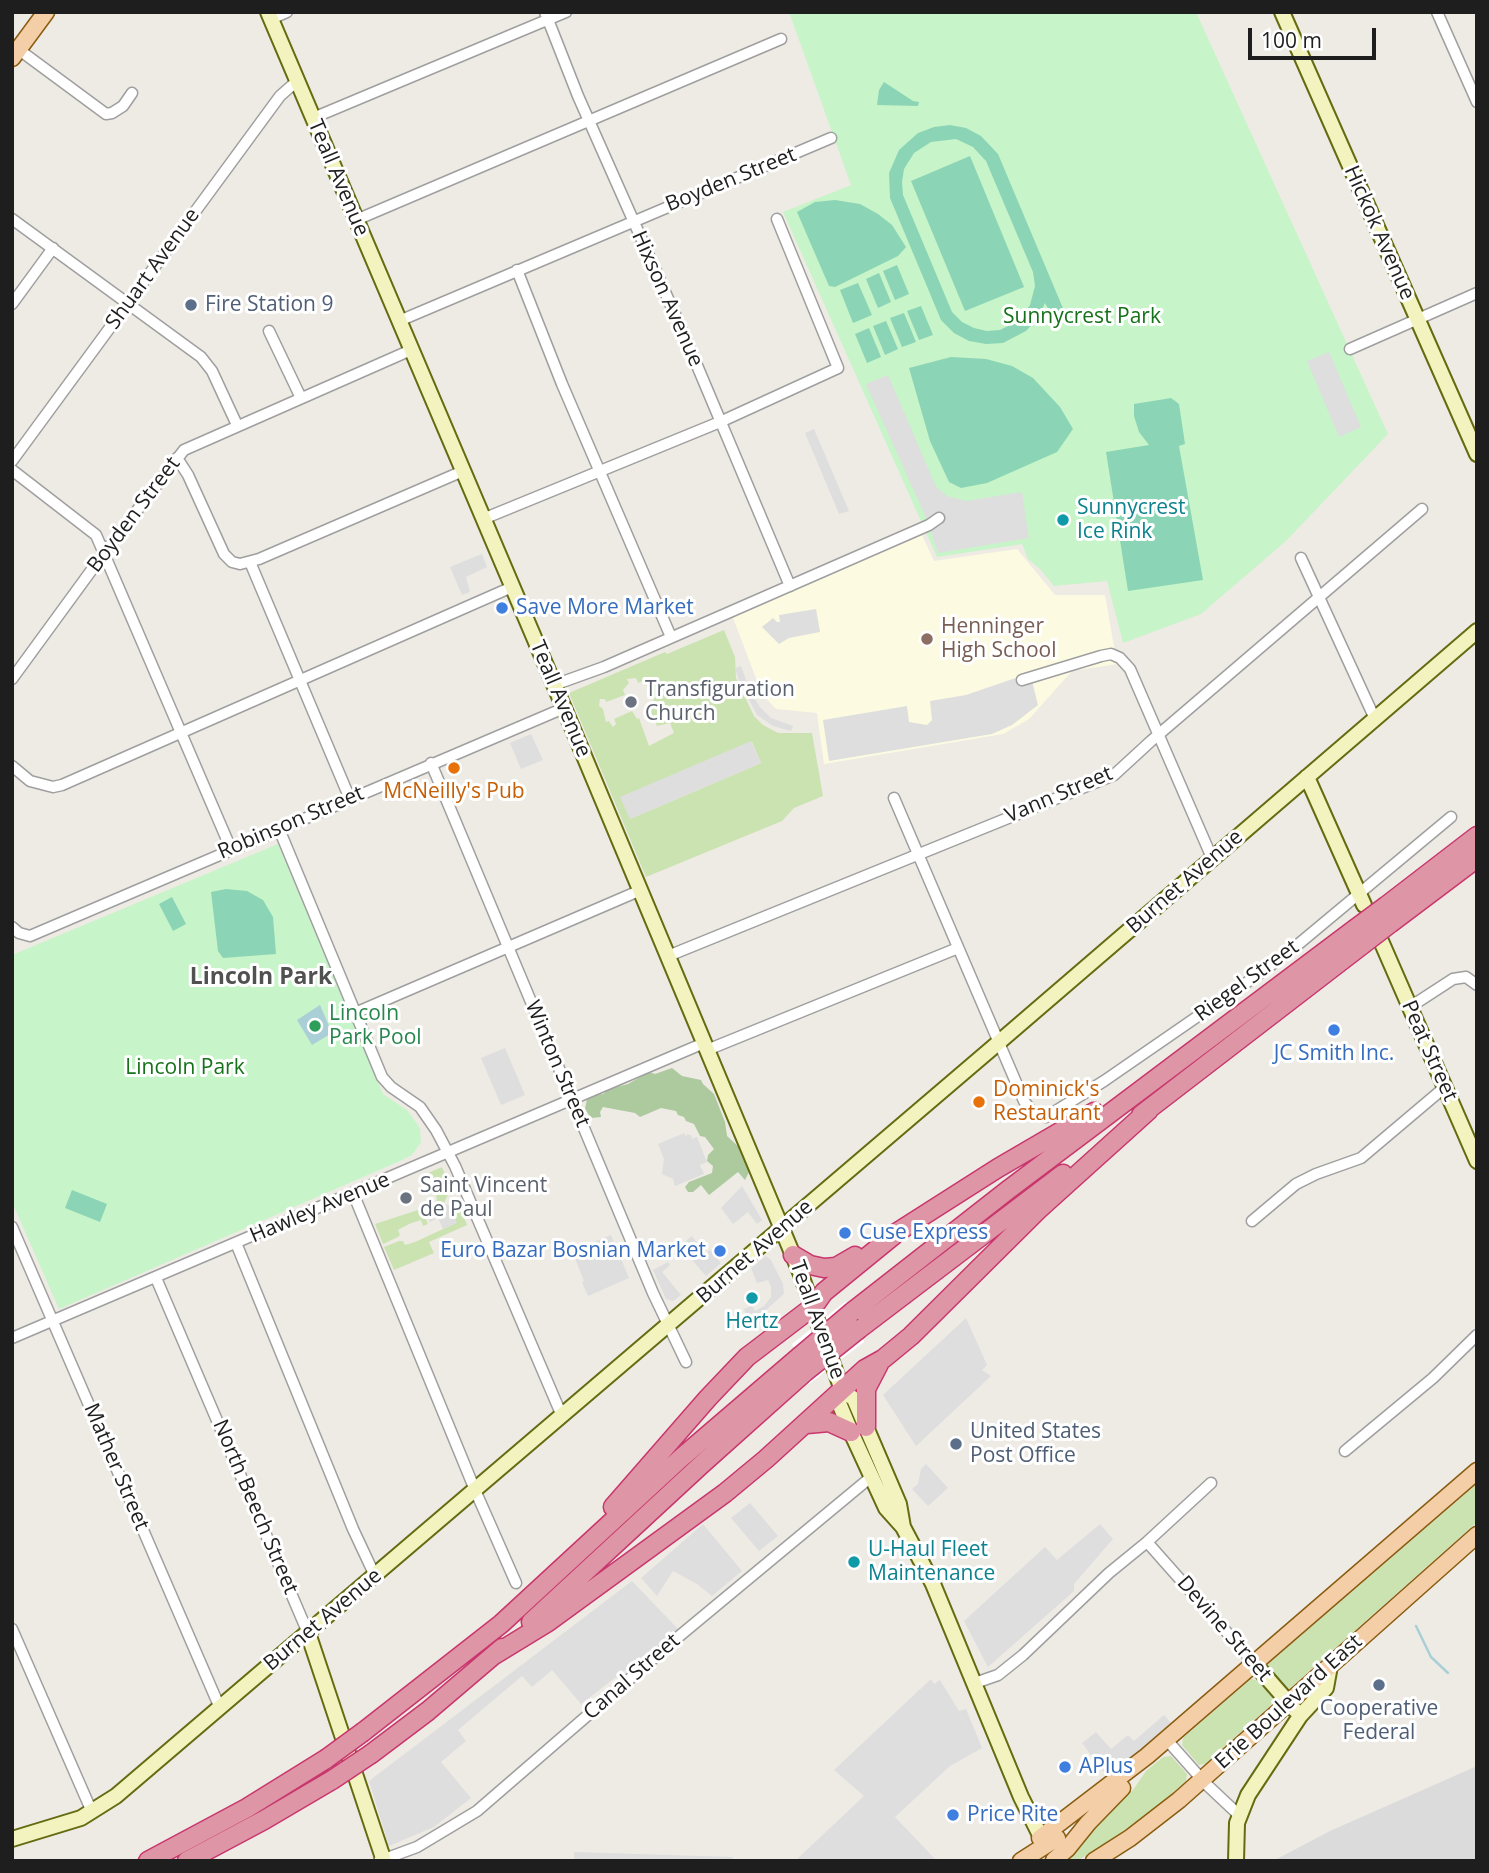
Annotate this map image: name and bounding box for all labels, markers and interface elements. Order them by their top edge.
scale bar [1251,14,1379,58]
text: 100 m [1261,26,1322,54]
street label: Teall Avenue [302,116,374,240]
street label: Boyden Street [662,142,800,218]
street label: Hickok Avenue [1338,162,1420,304]
street label: Shuart Avenue [101,204,205,334]
street label: Hixson Avenue [626,227,708,371]
place label: Fire Station 9 [205,292,333,318]
marker: Fire Station 9 [183,297,199,313]
park label: Sunnycrest Park [1003,304,1161,330]
street label: Boyden Street [82,452,186,578]
place label: Sunnycrest Ice Rink [1077,495,1186,545]
marker: Sunnycrest Ice Rink [1055,512,1071,528]
place label: Save More Market [516,595,694,621]
marker: Save More Market [494,600,510,616]
place label: Henninger High School [941,614,1057,664]
marker: Henninger High School [919,631,935,647]
street label: Teall Avenue [524,637,596,761]
place label: Transfiguration Church [645,677,795,727]
marker: Transfiguration Church [623,694,639,710]
marker: McNeilly's Pub [446,760,462,776]
street label: Vann Street [1002,761,1116,829]
place label: McNeilly's Pub [383,779,525,805]
street label: Robinson Street [214,781,368,865]
street label: Burnet Avenue [1122,825,1248,939]
street label: Riegel Street [1190,935,1304,1027]
district label: Lincoln Park [190,963,332,991]
street label: Winton Street [519,997,595,1131]
street label: Peat Street [1396,997,1462,1105]
place label: Lincoln Park Pool [329,1001,422,1051]
marker: Lincoln Park Pool [307,1018,323,1034]
marker: JC Smith Inc. [1326,1022,1342,1038]
place label: JC Smith Inc. [1274,1041,1394,1067]
park label: Lincoln Park [125,1055,245,1081]
place label: Dominick's Restaurant [993,1077,1100,1127]
marker: Dominick's Restaurant [971,1094,987,1110]
street label: Hawley Avenue [246,1167,394,1249]
place label: Saint Vincent de Paul [420,1173,547,1223]
marker: Saint Vincent de Paul [398,1190,414,1206]
street label: Burnet Avenue [692,1195,818,1309]
place label: Cuse Express [859,1220,988,1246]
marker: Cuse Express [837,1225,853,1241]
place label: Euro Bazar Bosnian Market [440,1238,706,1264]
marker: Euro Bazar Bosnian Market [712,1243,728,1259]
street label: Teall Avenue [784,1257,850,1383]
marker: Hertz [744,1290,760,1306]
place label: Hertz [725,1309,779,1335]
street label: Mather Street [78,1400,154,1534]
street label: North Beech Street [207,1416,303,1598]
place label: United States Post Office [970,1419,1101,1469]
marker: United States Post Office [948,1436,964,1452]
place label: U-Haul Fleet Maintenance [868,1537,995,1587]
marker: U-Haul Fleet Maintenance [846,1554,862,1570]
street label: Burnet Avenue [259,1564,387,1676]
street label: Devine Street [1171,1571,1277,1687]
street label: Canal Street [579,1629,685,1725]
street label: Erie Boulevard East [1210,1629,1368,1775]
marker: Cooperative Federal [1371,1677,1387,1693]
place label: Cooperative Federal [1320,1696,1438,1746]
place label: APlus [1079,1754,1133,1780]
marker: APlus [1057,1759,1073,1775]
place label: Price Rite [967,1802,1058,1828]
marker: Price Rite [945,1807,961,1823]

